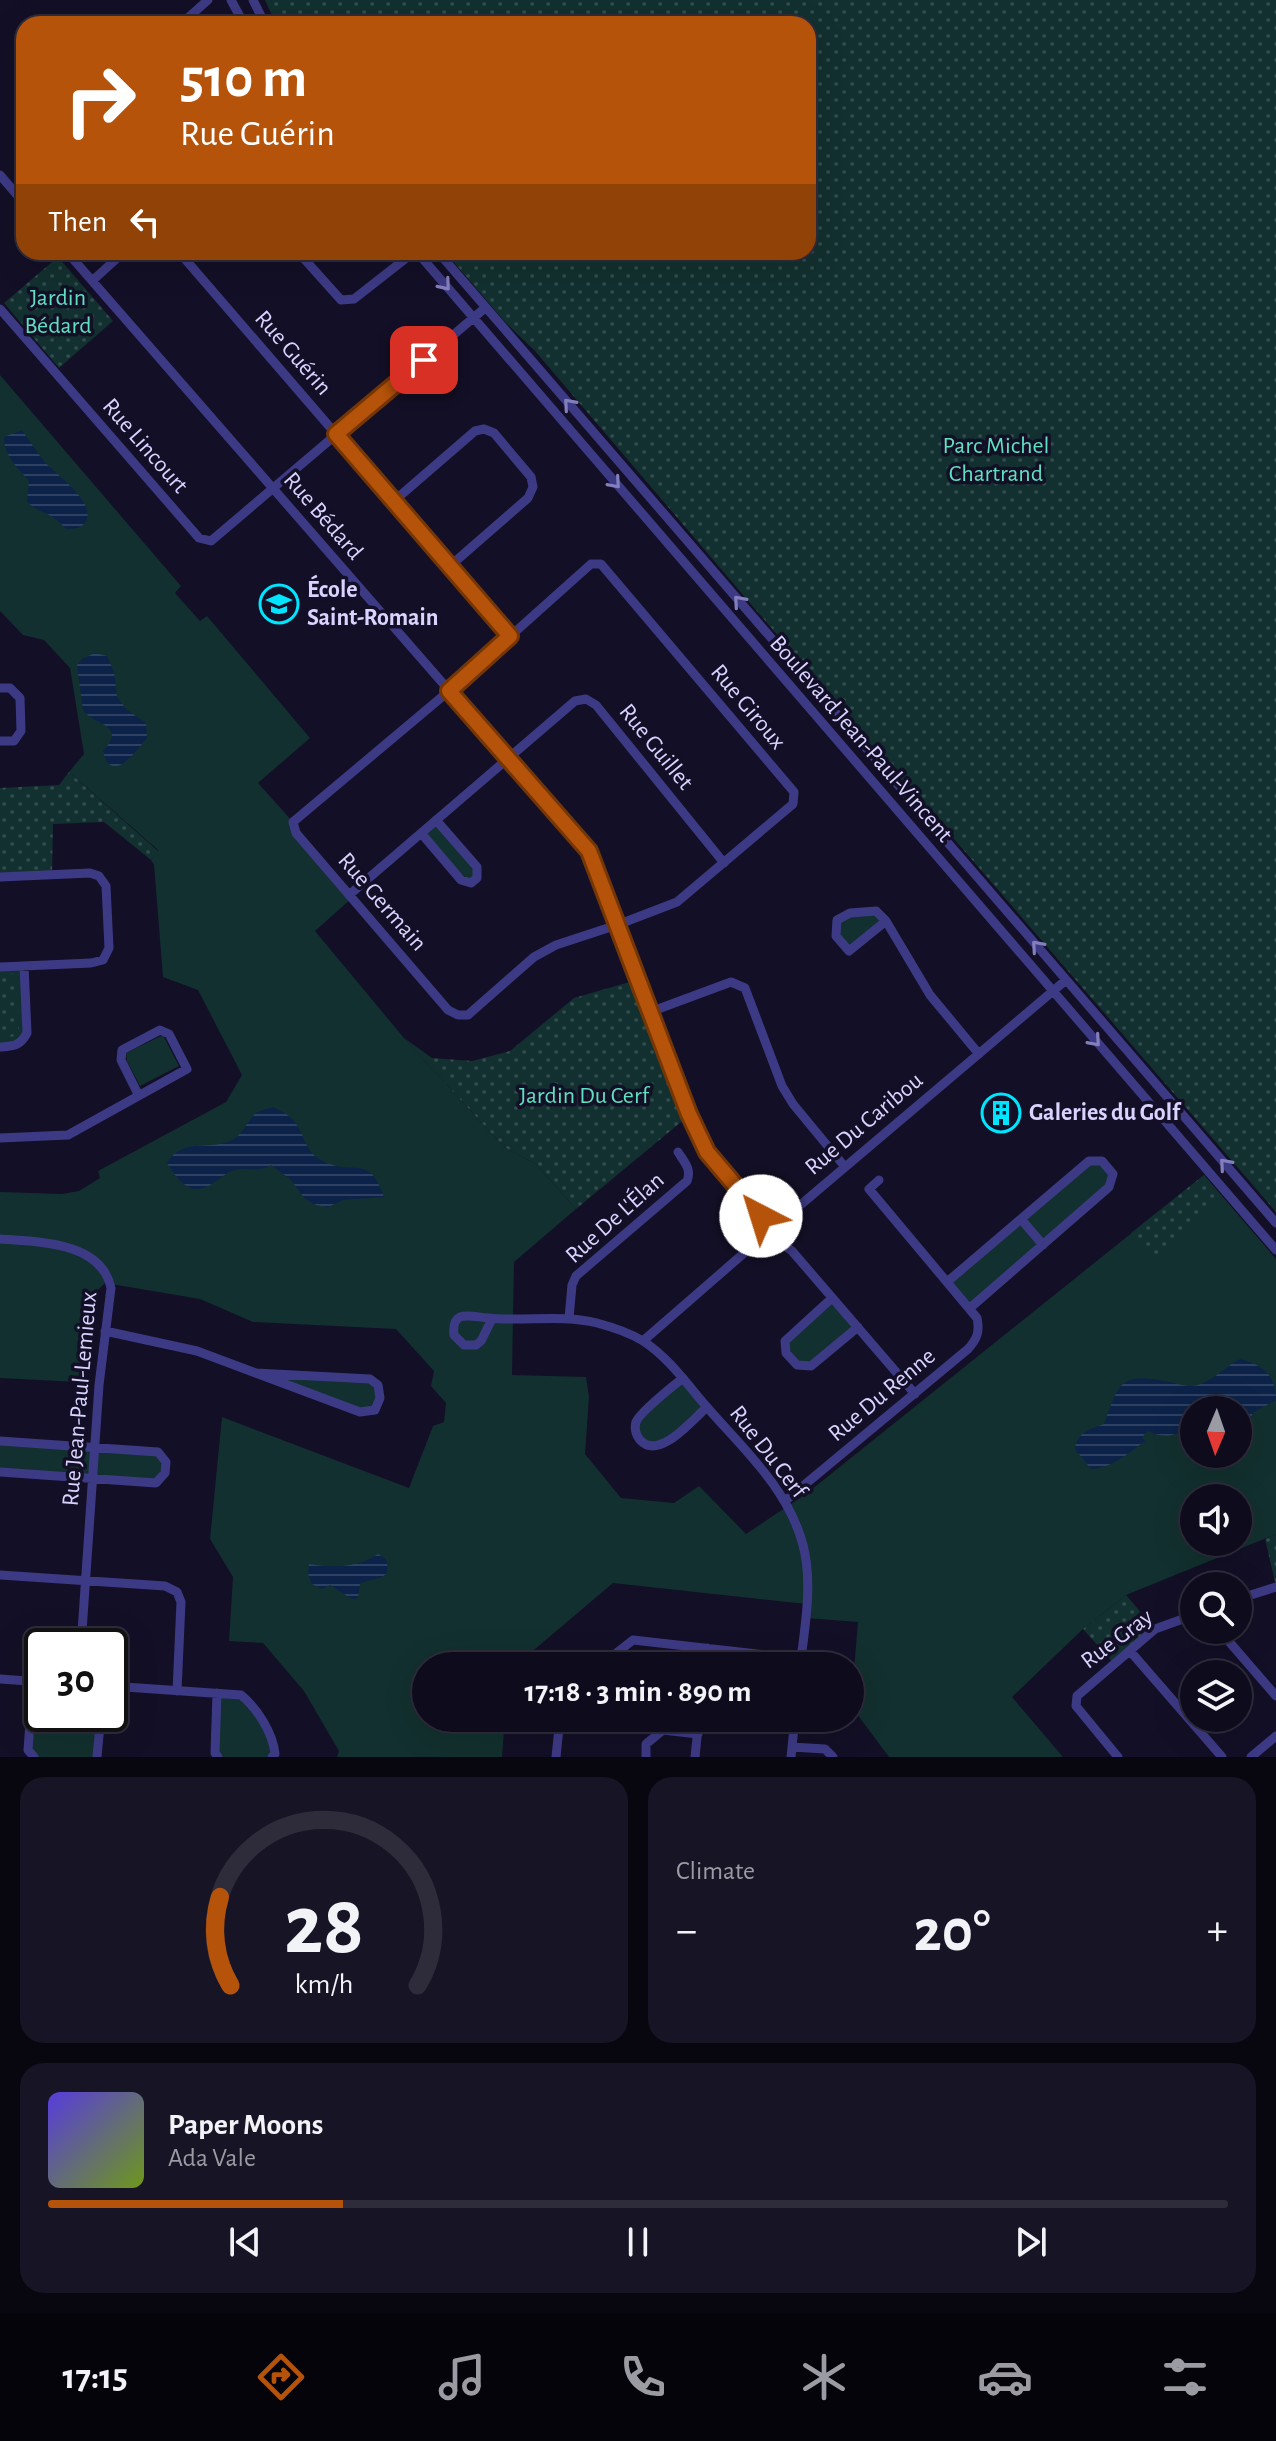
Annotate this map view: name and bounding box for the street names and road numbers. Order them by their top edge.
street label: Rue Guérin [250,306,336,400]
street label: Rue Lincourt [98,394,193,498]
street label: Rue Bédard [279,468,367,564]
street label: Boulevard Jean-Paul-Vincent [765,631,957,847]
street label: Rue Giroux [706,660,790,754]
street label: Rue Guillet [614,700,698,795]
street label: Rue Germain [333,848,431,956]
street label: Rue Du Caribou [801,1068,927,1180]
street label: Rue De L'Élan [560,1166,669,1268]
street label: Rue Jean-Paul-Lemieux [59,1290,101,1507]
street label: Rue Du Renne [824,1344,940,1446]
street label: Rue Du Cerf [725,1401,812,1504]
street label: Rue Gray [1077,1605,1157,1673]

